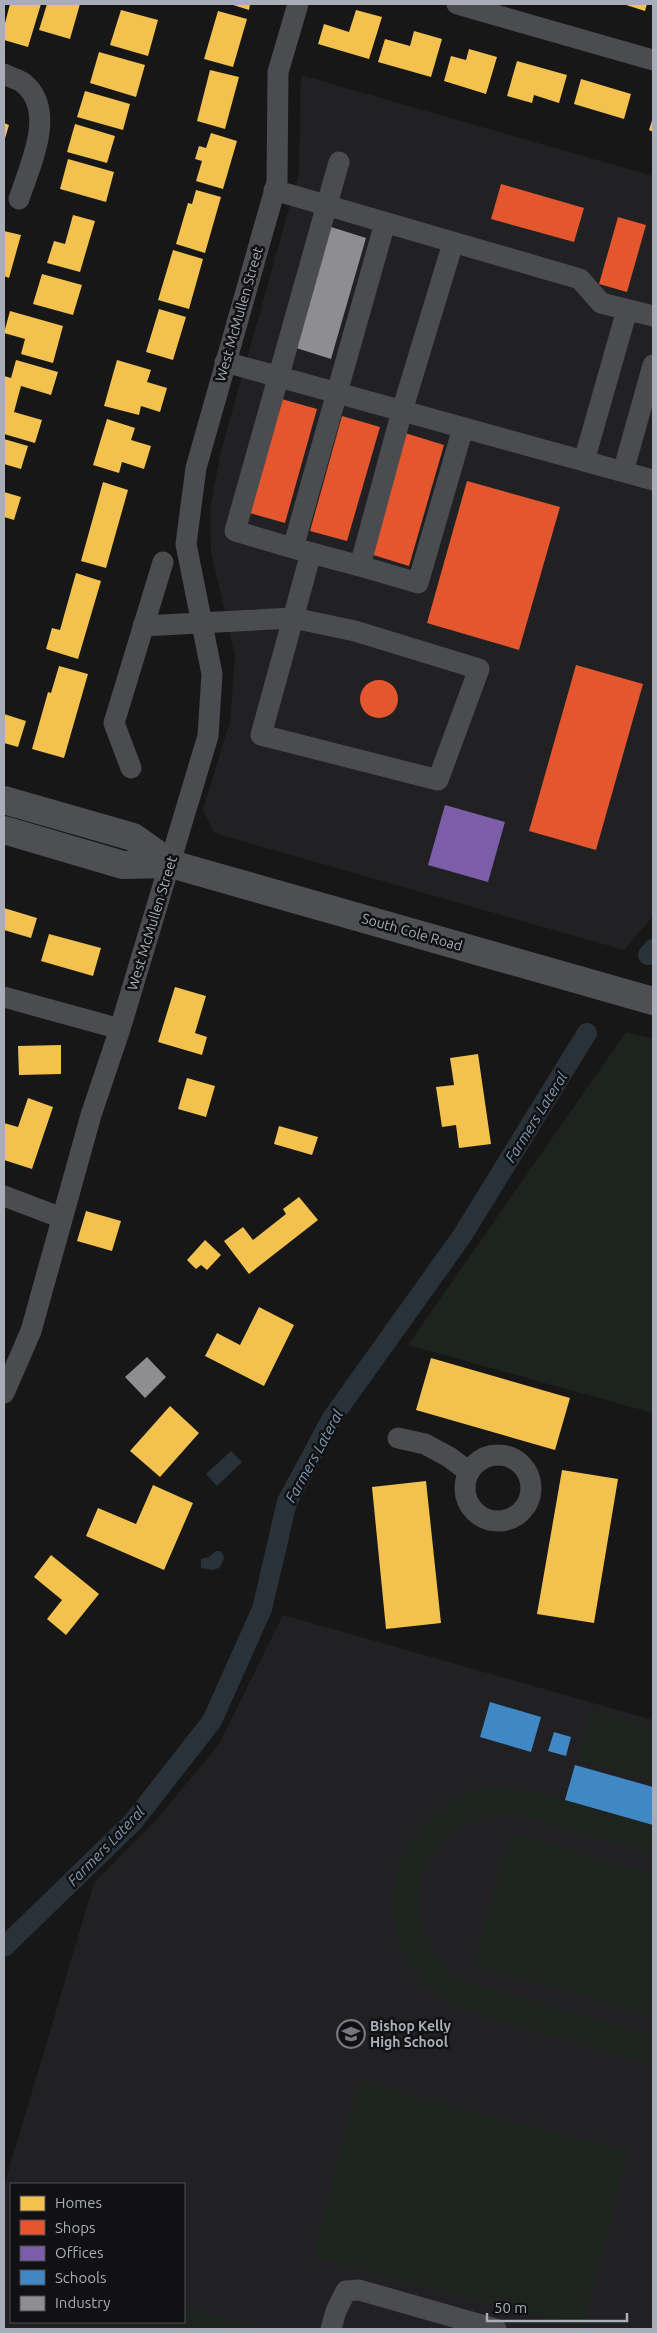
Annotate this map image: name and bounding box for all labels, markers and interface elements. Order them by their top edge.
street label: West McMullen Street [212,244,266,383]
street label: West McMullen Street [124,854,180,992]
street label: South Cole Road [360,910,464,954]
water label: Farmers Lateral [501,1068,571,1165]
water label: Farmers Lateral [282,1406,347,1505]
water label: Farmers Lateral [64,1802,148,1889]
place label: Bishop Kelly High School [370,2018,451,2050]
school or university icon: Bishop Kelly High School [336,2019,366,2049]
legend [10,2183,185,2323]
text: Homes [55,2194,102,2211]
text: Shops [55,2219,96,2236]
text: Offices [55,2244,103,2261]
text: Schools [55,2269,106,2286]
scale bar [487,2290,627,2322]
text: Industry [55,2294,110,2311]
text: 50 m [494,2299,527,2316]

